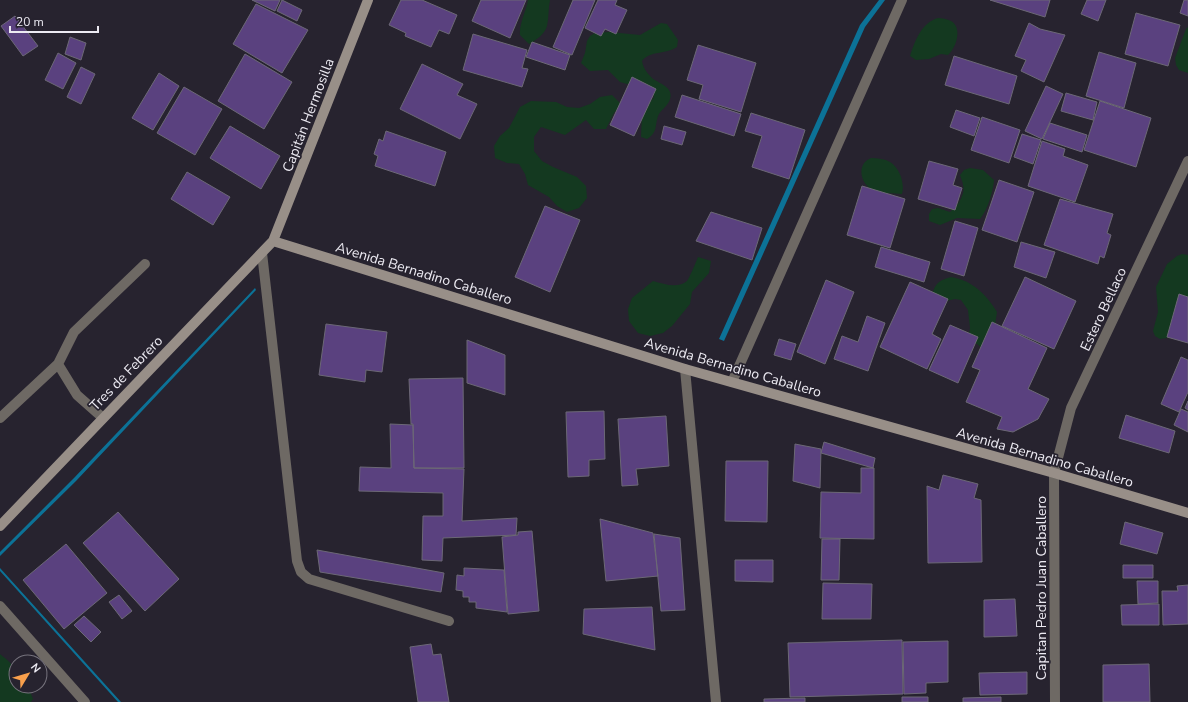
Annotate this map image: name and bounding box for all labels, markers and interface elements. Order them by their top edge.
scale bar [10,8,98,34]
text: 20 m [16,14,44,30]
street label: Capitán Hermosilla [278,56,339,175]
street label: Avenida Bernadino Caballero [333,238,515,309]
street label: Estero Bellaco [1076,264,1131,354]
street label: Tres de Febrero [86,332,167,415]
street label: Avenida Bernadino Caballero [642,333,824,402]
street label: Avenida Bernadino Caballero [954,423,1136,492]
street label: Capitan Pedro Juan Caballero [1032,496,1051,680]
north arrow [8,654,48,694]
text: N [27,660,44,676]

